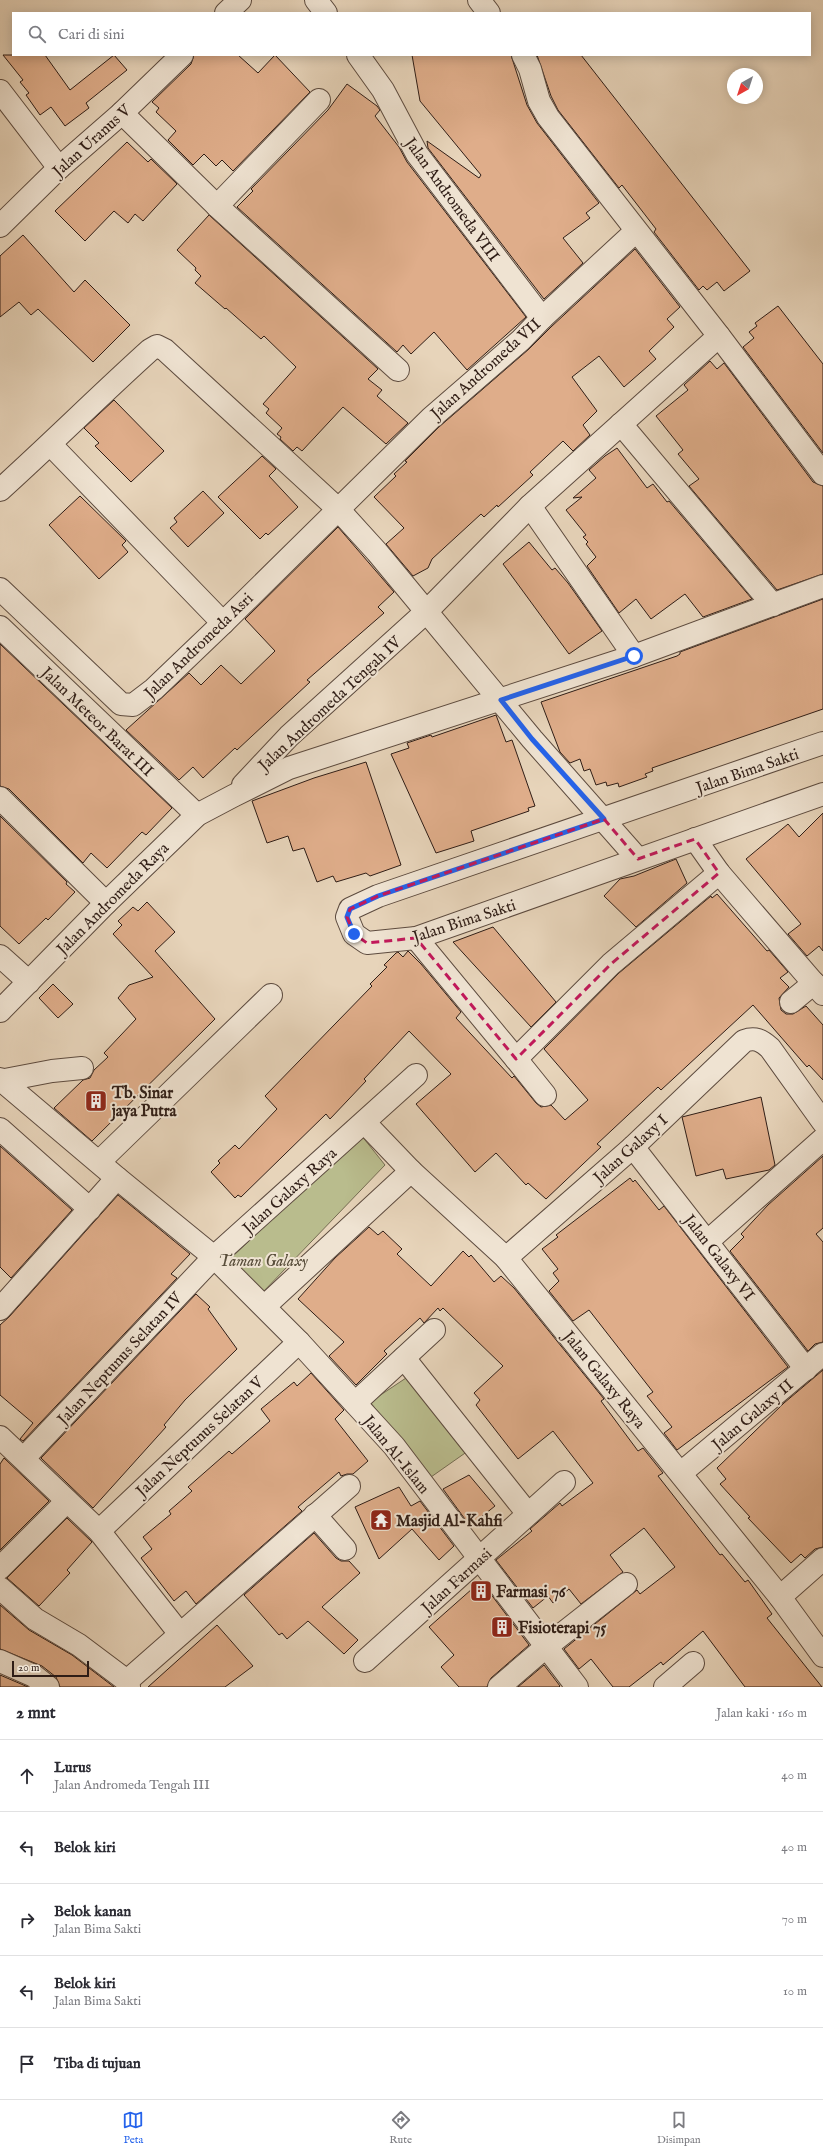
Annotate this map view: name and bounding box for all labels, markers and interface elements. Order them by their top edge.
search box [12,12,811,56]
icon: search [26,23,48,45]
text: Cari di sini [58,25,125,44]
north arrow [727,68,763,104]
street label: Jalan Uranus V [48,101,136,183]
street label: Jalan Andromeda VIII [399,133,503,266]
street label: Jalan Andromeda VII [426,315,546,426]
street label: Jalan Andromeda Asri [139,589,258,705]
street label: Jalan Andromeda Tengah IV [253,633,406,777]
route start [625,647,643,665]
street label: Jalan Meteor Barat III [35,662,157,782]
street label: Jalan Bima Sakti [692,745,802,799]
street label: Jalan Andromeda Raya [52,839,174,961]
street label: Jalan Bima Sakti [409,896,519,949]
route end [345,925,363,943]
place label: Tb. Sinar jaya Putra [110,1084,178,1122]
building icon: Tb. Sinar jaya Putra [83,1088,109,1114]
street label: Jalan Galaxy I [588,1111,673,1189]
street label: Jalan Galaxy Raya [238,1144,342,1240]
street label: Jalan Galaxy VI [677,1210,758,1305]
park label: Taman Galaxy [218,1252,309,1272]
street label: Jalan Neptunus Selatan IV [52,1289,187,1431]
street label: Jalan Galaxy Raya [557,1326,649,1433]
street label: Jalan Neptunus Selatan V [131,1373,269,1503]
street label: Jalan Galaxy II [707,1376,798,1457]
street label: Jalan Al-Islam [356,1410,433,1499]
temple icon: Masjid Al-Kahfi [368,1507,394,1533]
place label: Masjid Al-Kahfi [396,1512,503,1532]
street label: Jalan Farmasi [416,1545,497,1620]
building icon: Farmasi 76 [468,1578,494,1604]
place label: Farmasi 76 [496,1583,567,1603]
building icon: Fisioterapi 75 [489,1614,515,1640]
place label: Fisioterapi 75 [518,1619,606,1639]
scale bar [12,1659,89,1678]
text: 20 m [18,1661,39,1675]
text: 2 mnt [16,1703,56,1724]
text: Jalan kaki · 160 m [716,1705,807,1722]
text: Lurus [54,1758,91,1777]
icon: ahead [16,1765,38,1787]
text: 40 m [781,1767,807,1784]
text: Jalan Andromeda Tengah III [54,1777,210,1794]
icon: left [16,1837,38,1859]
text: Belok kiri [54,1838,116,1857]
text: 40 m [781,1839,807,1856]
text: Belok kanan [54,1902,131,1921]
icon: right [16,1909,38,1931]
text: 70 m [782,1911,807,1928]
text: Jalan Bima Sakti [54,1921,141,1938]
text: Belok kiri [54,1974,116,1993]
icon: left [16,1981,38,2003]
text: 10 m [783,1983,807,2000]
text: Jalan Bima Sakti [54,1993,141,2010]
icon: arrive [16,2053,38,2075]
text: Tiba di tujuan [54,2054,141,2073]
tab: Peta [122,2109,144,2147]
tab: Rute [389,2109,412,2147]
tab: Disimpan [657,2109,701,2147]

